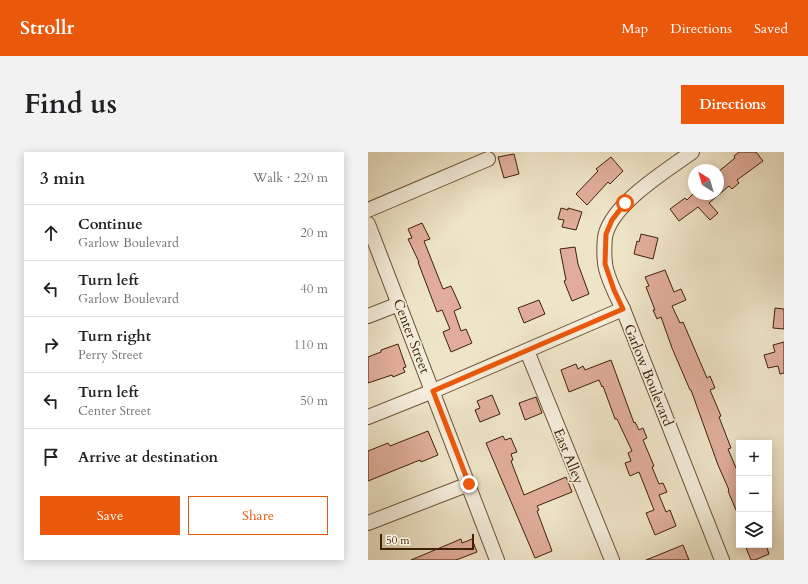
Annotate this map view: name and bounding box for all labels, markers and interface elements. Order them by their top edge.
text: Strollr [20,15,74,41]
text: Map [622,19,648,38]
text: Directions [670,19,732,38]
text: Saved [754,19,788,38]
text: Find us [24,85,117,123]
button: Directions [681,85,784,124]
north arrow [688,164,724,200]
text: 3 min [40,167,85,190]
text: Walk · 220 m [253,169,328,187]
route start [616,194,634,212]
text: Continue [78,214,143,234]
icon: ahead [40,222,62,244]
text: 20 m [300,224,328,242]
text: Garlow Boulevard [78,234,179,252]
text: Turn left [78,270,139,290]
icon: left [40,278,62,300]
text: 40 m [300,280,328,298]
text: Garlow Boulevard [78,290,179,308]
street label: Center Street [389,296,435,377]
street label: Garlow Boulevard [619,321,678,430]
text: Turn right [78,326,151,346]
icon: right [40,334,62,356]
text: 110 m [294,336,328,354]
text: Perry Street [78,346,143,364]
text: Turn left [78,382,139,402]
icon: left [40,390,62,412]
text: 50 m [300,392,328,410]
text: Center Street [78,402,151,420]
street label: East Alley [549,426,589,487]
map controls [736,440,772,548]
button: + [736,440,772,476]
icon: arrive [40,446,62,468]
text: Arrive at destination [78,447,218,467]
route end [460,475,478,493]
button: − [736,476,772,512]
button: Save [40,496,180,535]
button: Share [188,496,328,535]
button: layers [736,512,772,548]
scale bar [380,532,474,551]
text: 50 m [386,533,410,548]

